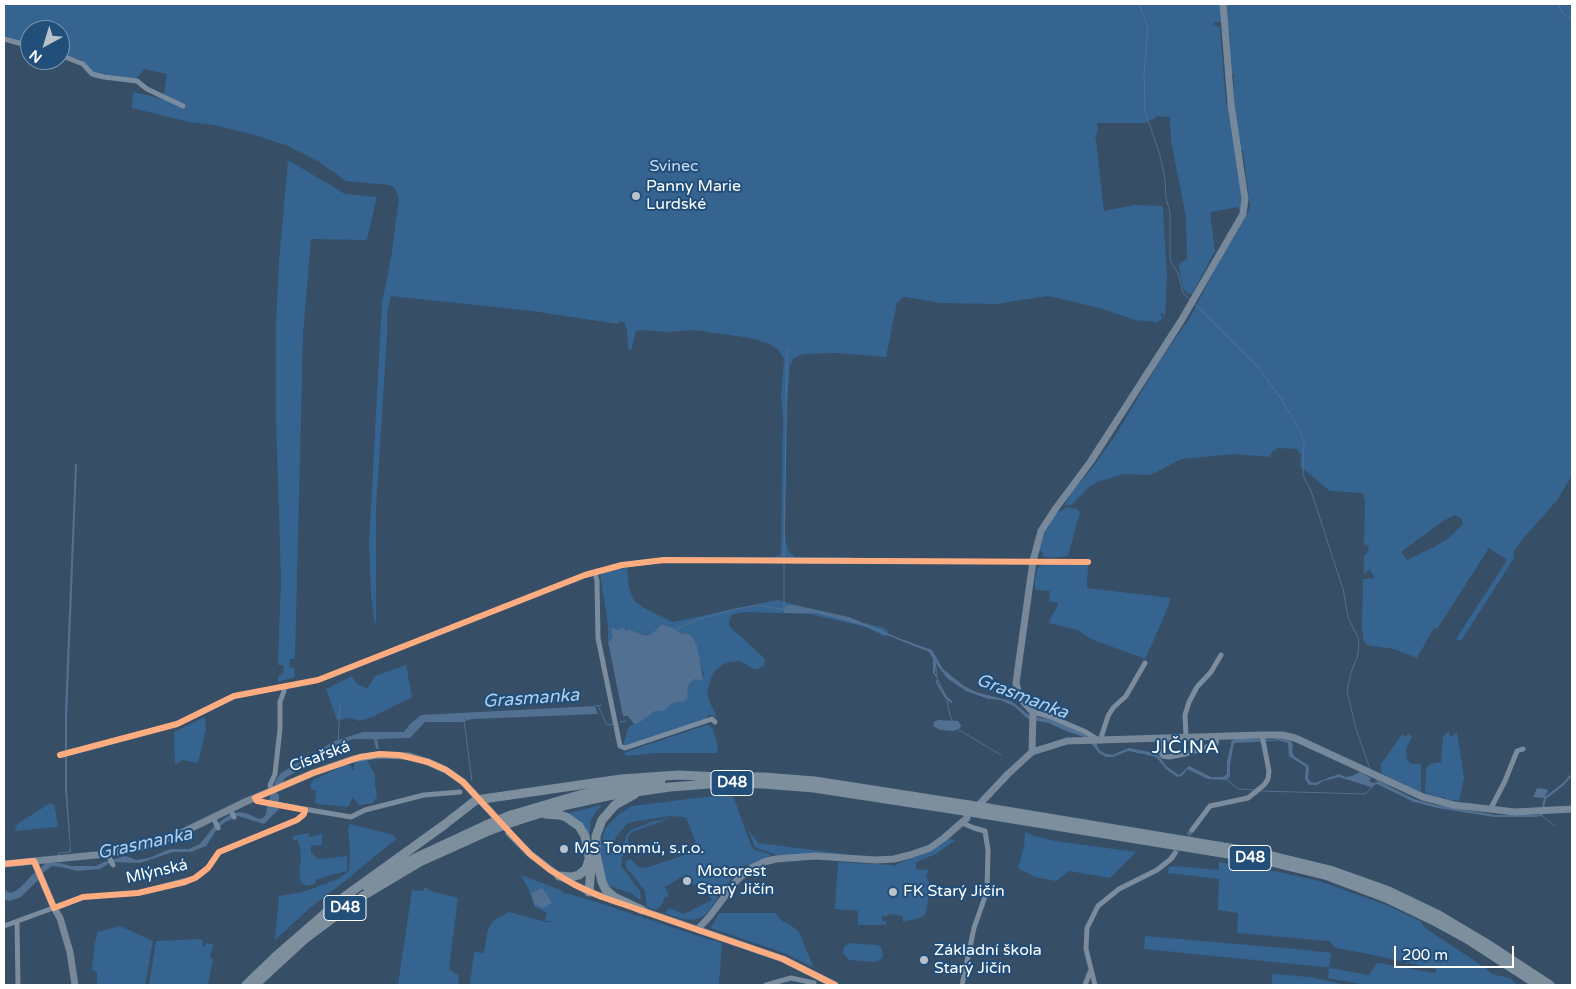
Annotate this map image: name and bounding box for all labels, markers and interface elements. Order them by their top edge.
north arrow [20,20,70,70]
text: N [26,46,46,66]
park label: Svinec [649,157,699,177]
place label: Panny Marie Lurdské [646,177,741,215]
marker: Panny Marie Lurdské [630,190,642,202]
water label: Grasmanka [973,670,1071,724]
water label: Grasmanka [482,685,580,713]
street label: Císařská [287,737,353,777]
district label: JIČINA [1151,737,1221,759]
road number: D48 [711,770,753,796]
water label: Grasmanka [95,823,195,865]
place label: MS Tommü, s.r.o. [574,839,705,859]
marker: MS Tommü, s.r.o. [558,843,570,855]
road number: D48 [1229,846,1271,870]
street label: Mlýnská [124,856,190,888]
place label: Motorest Starý Jičín [697,862,774,900]
marker: Motorest Starý Jičín [681,875,693,887]
place label: FK Starý Jičín [903,882,1005,902]
marker: FK Starý Jičín [887,886,899,898]
road number: D48 [324,896,366,920]
scale bar [1396,936,1516,968]
place label: Základní škola Starý Jičín [934,941,1042,979]
text: 200 m [1402,946,1448,964]
marker: Základní škola Starý Jičín [918,954,930,966]

